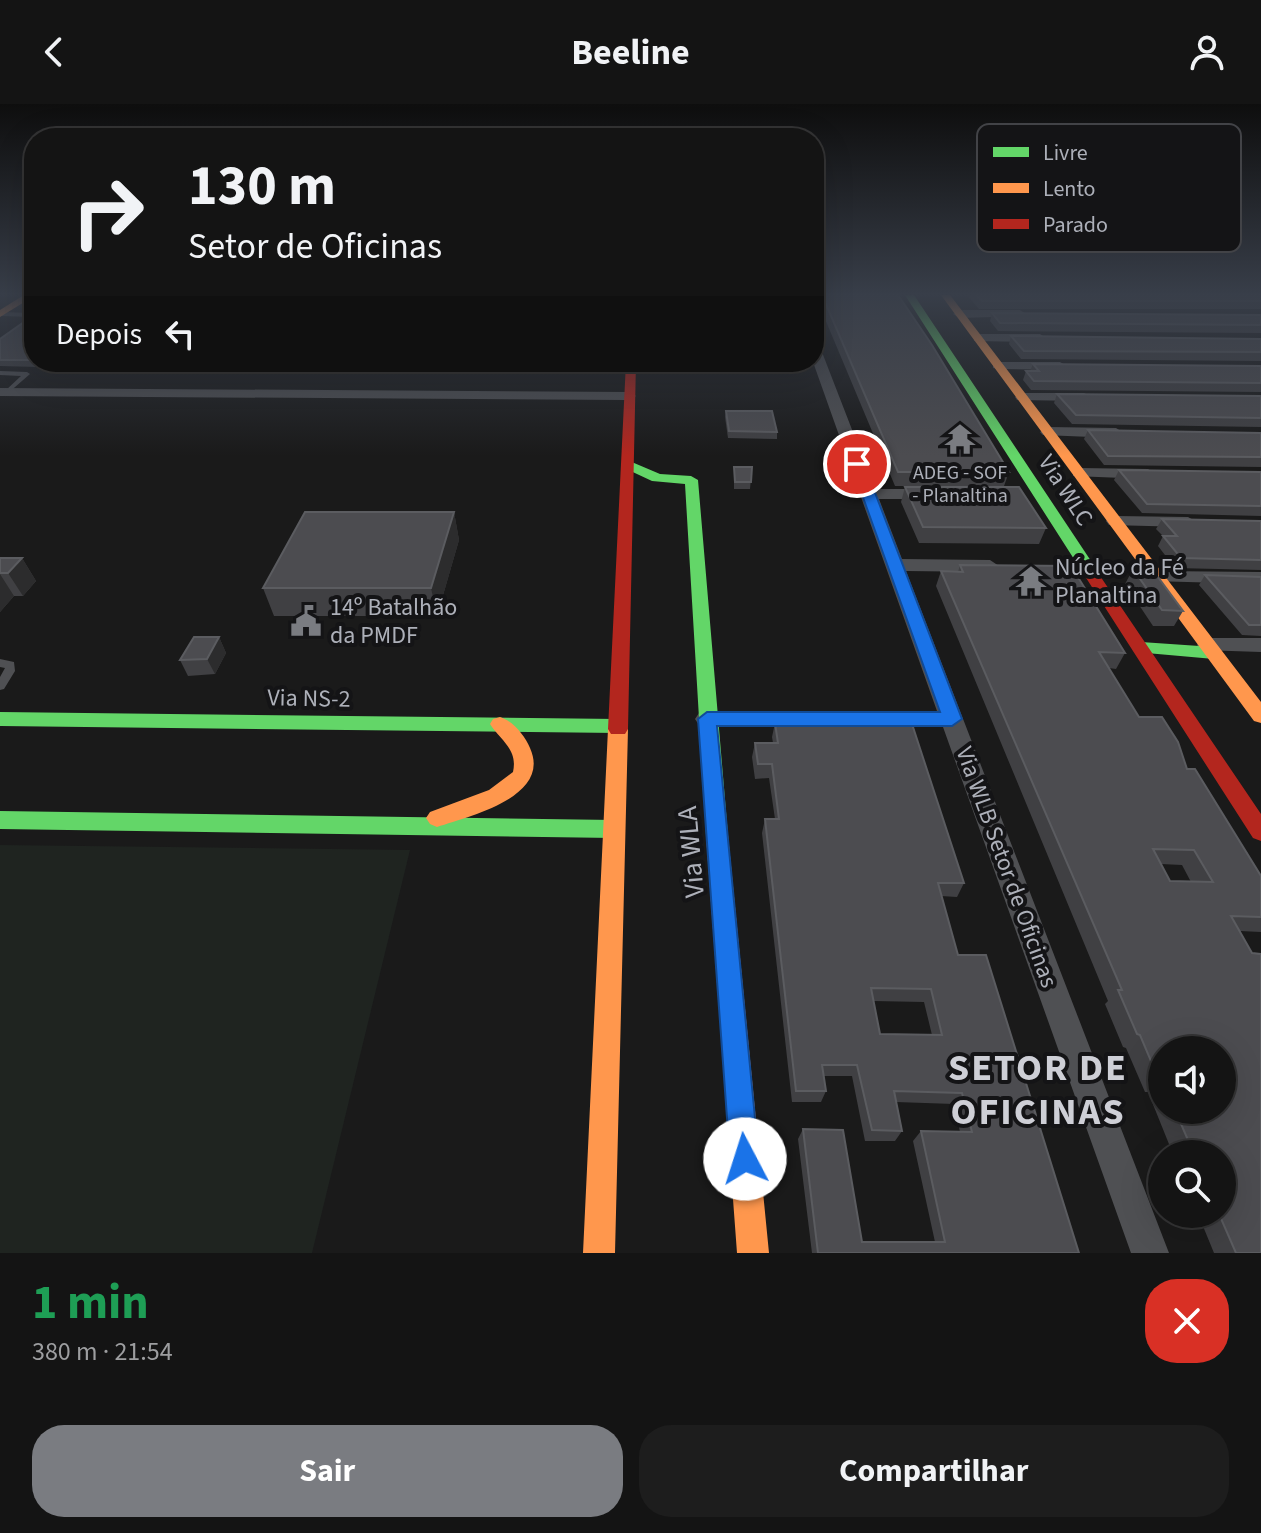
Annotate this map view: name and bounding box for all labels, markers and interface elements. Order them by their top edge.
text: Beeline [571,27,690,78]
icon: back [32,30,76,74]
icon: person [1185,30,1229,74]
legend [977,124,1241,252]
text: Livre [1043,137,1088,169]
text: 130 m [188,147,336,226]
icon: right [56,160,160,264]
text: Lento [1043,173,1095,205]
text: Parado [1043,209,1108,241]
text: Setor de Oficinas [188,221,442,272]
icon: left [158,312,202,356]
text: Depois [56,313,142,356]
temple icon: ADEG - SOF - Planaltina [943,422,977,456]
pin [823,430,891,498]
icon: arrive [835,442,879,486]
street label: Via WLC [1029,448,1102,533]
place label: ADEG - SOF - Planaltina [912,459,1008,510]
place label: Núcleo da Fé Planaltina [1055,550,1184,613]
temple icon: Núcleo da Fé Planaltina [1014,564,1048,598]
place label: 14º Batalhão da PMDF [330,590,457,653]
public building icon: 14º Batalhão da PMDF [289,604,323,638]
street label: Via NS-2 [267,680,351,717]
street label: Via WLB Setor de Oficinas [947,742,1066,992]
street label: Via WLA [667,804,715,899]
map controls [1148,1036,1236,1228]
button: sound [1148,1036,1236,1124]
district label: SETOR DE OFICINAS [948,1041,1128,1139]
position arrow [703,1117,787,1201]
button: search [1148,1140,1236,1228]
text: 1 min [32,1269,149,1337]
button: close [1145,1279,1229,1363]
text: 380 m · 21:54 [32,1333,173,1370]
button: Sair [32,1425,623,1517]
button: Compartilhar [639,1425,1229,1517]

